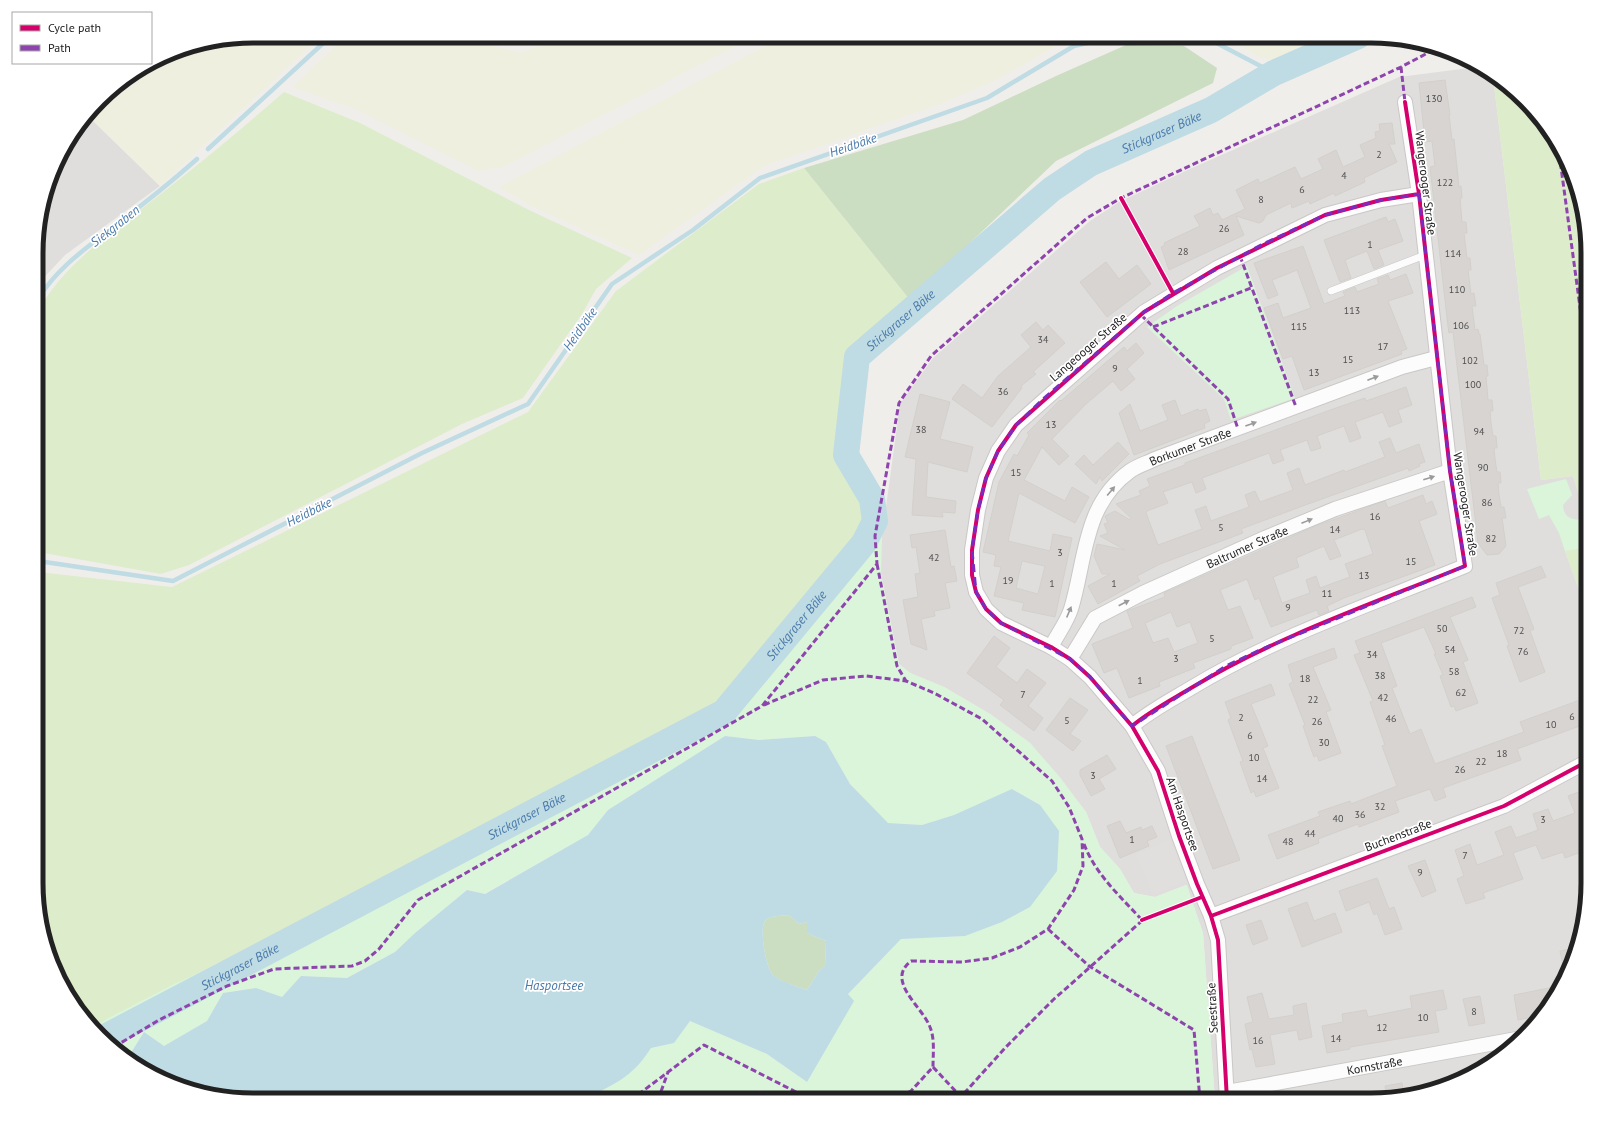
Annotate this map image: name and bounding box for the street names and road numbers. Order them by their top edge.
street label: Wangerooger Straße [1412,130,1440,236]
street label: Langeooger Straße [1046,309,1130,385]
street label: Borkumer Straße [1146,424,1233,468]
street label: Wangerooger Straße [1450,451,1482,557]
street label: Baltrumer Straße [1204,522,1290,571]
street label: Am Hasportsee [1163,775,1203,853]
street label: Buchenstraße [1362,815,1434,855]
street label: Seestraße [1203,982,1221,1034]
street label: Kornstraße [1346,1053,1404,1077]

